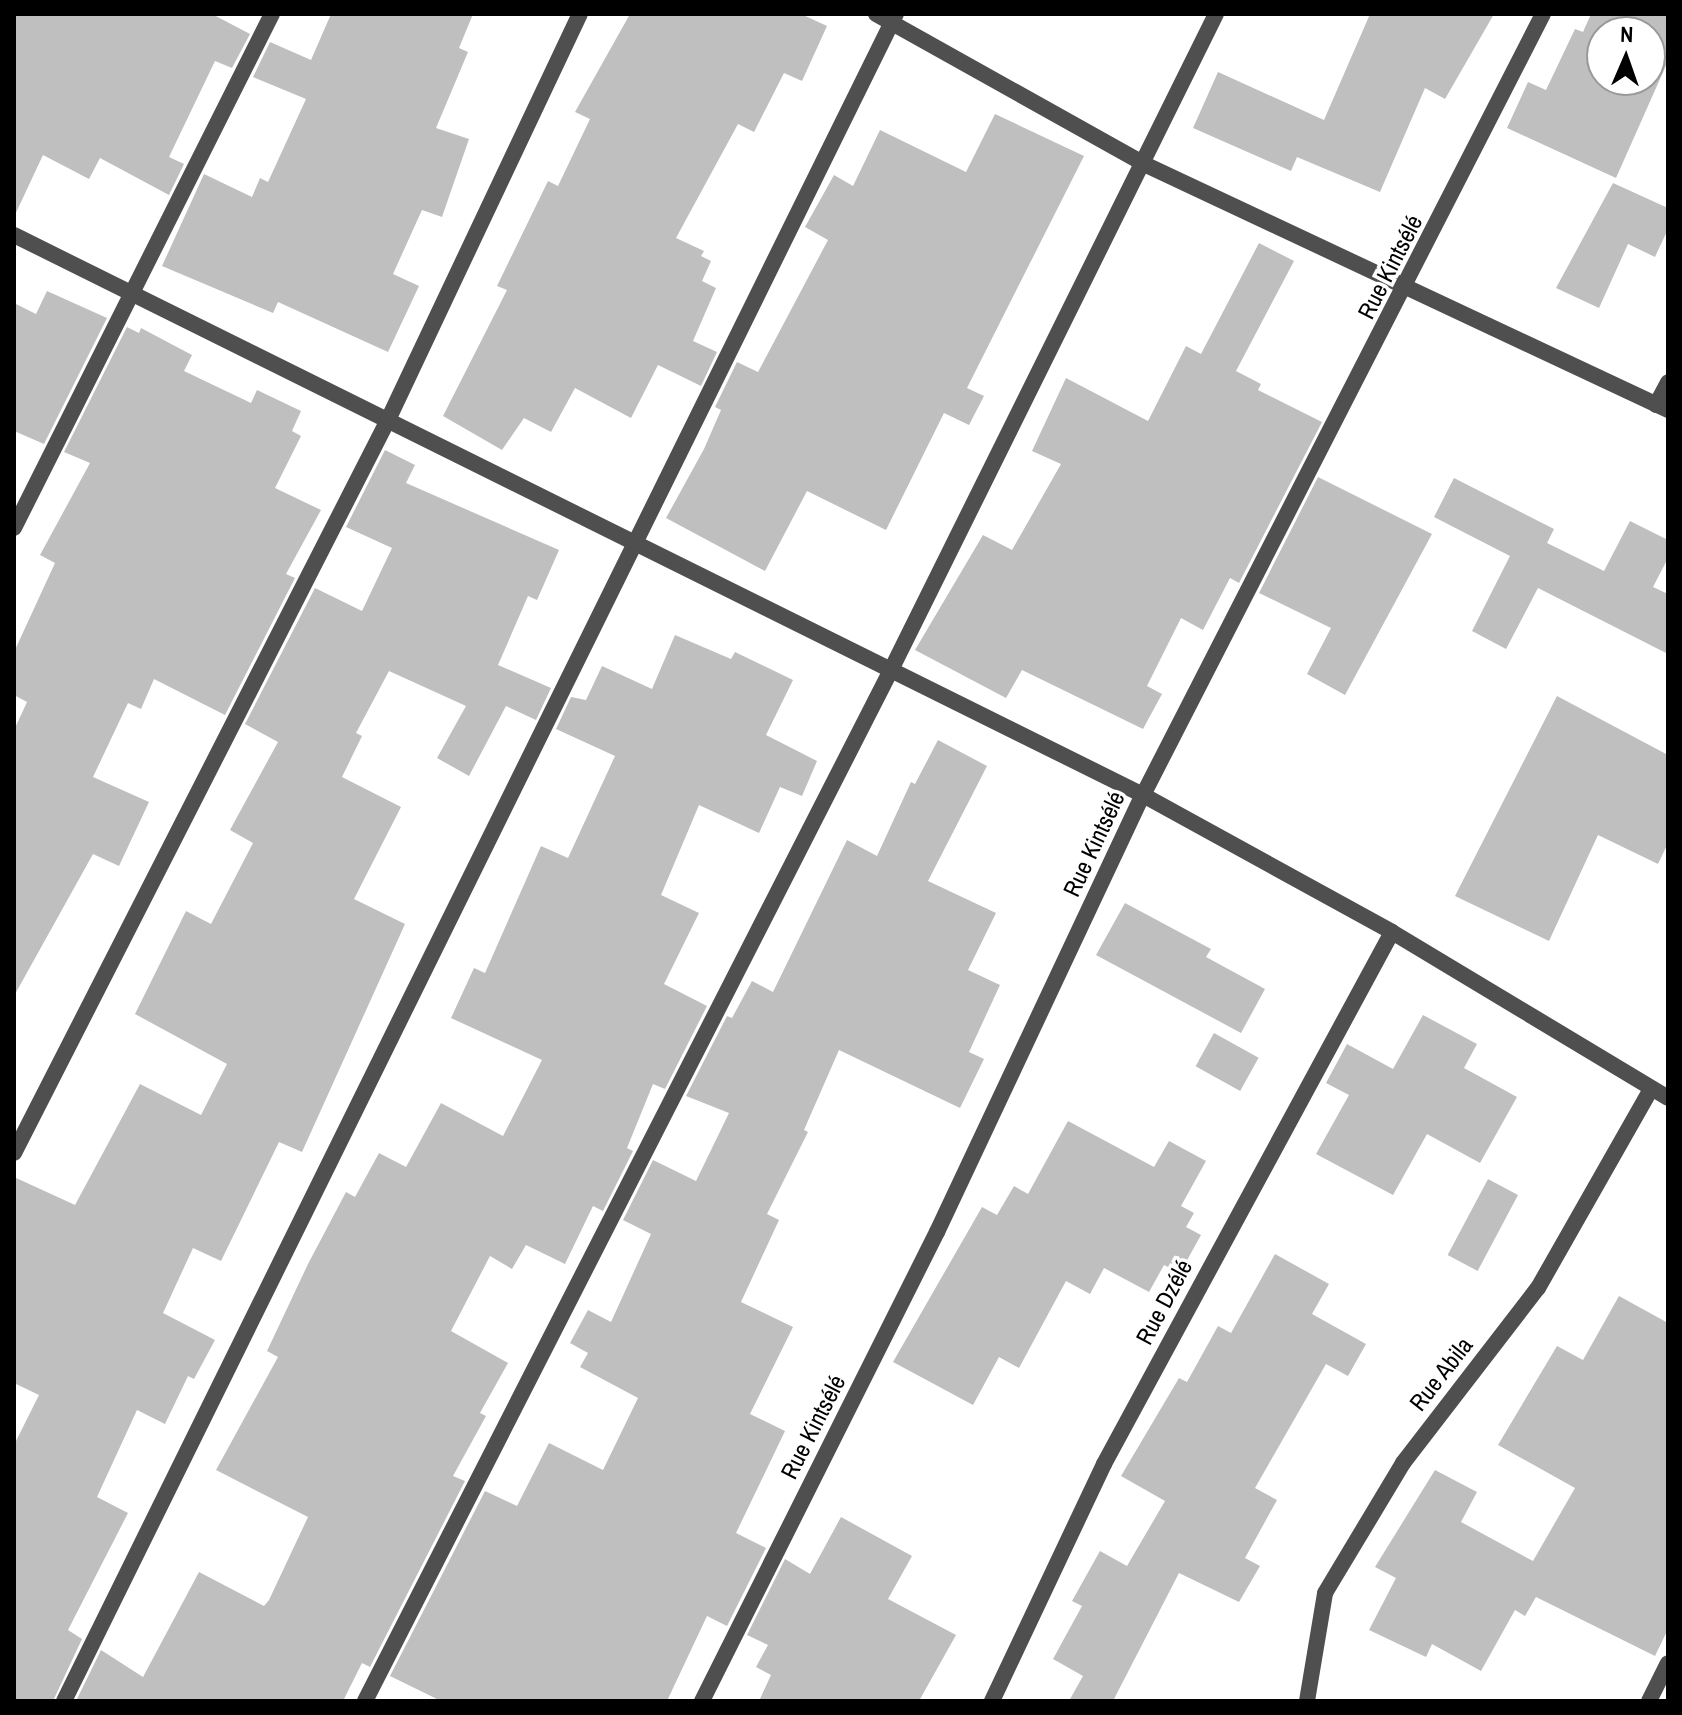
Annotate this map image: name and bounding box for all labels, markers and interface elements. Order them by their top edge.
north arrow [1586,16,1666,96]
text: N [1620,19,1634,49]
street label: Rue Kintsélé [1352,210,1428,324]
street label: Rue Kintsélé [1057,787,1131,901]
street label: Rue Dzélé [1130,1255,1198,1349]
street label: Rue Abila [1403,1331,1479,1417]
street label: Rue Kintsélé [775,1370,851,1484]

